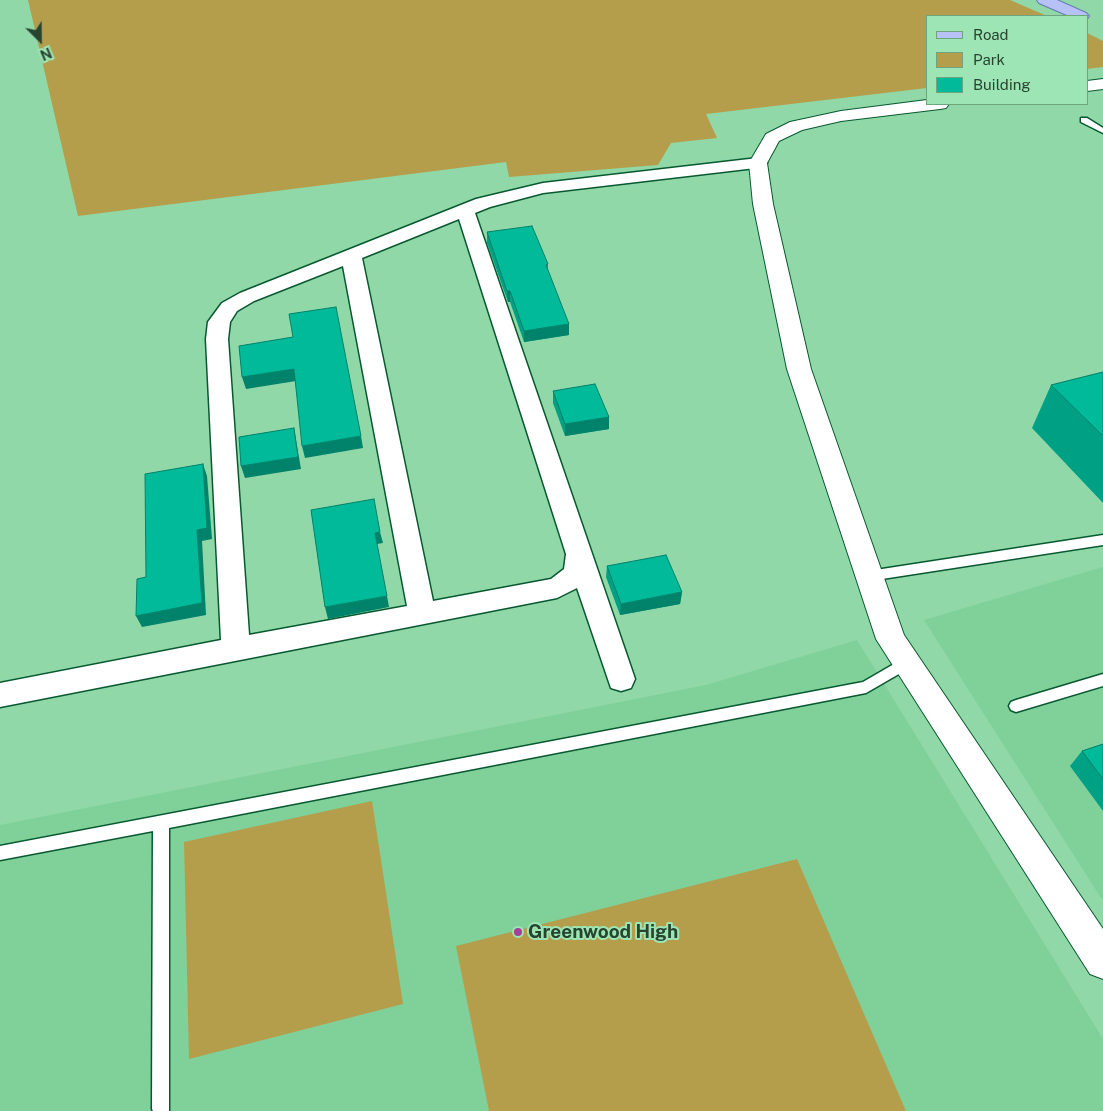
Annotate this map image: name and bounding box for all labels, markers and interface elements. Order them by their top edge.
north arrow [15,15,65,65]
legend [926,15,1088,105]
text: Road [973,26,1009,43]
text: N [38,44,54,63]
text: Park [973,51,1005,68]
text: Building [973,76,1031,93]
place label: Greenwood High [528,921,678,943]
marker: Greenwood High [512,926,524,938]

